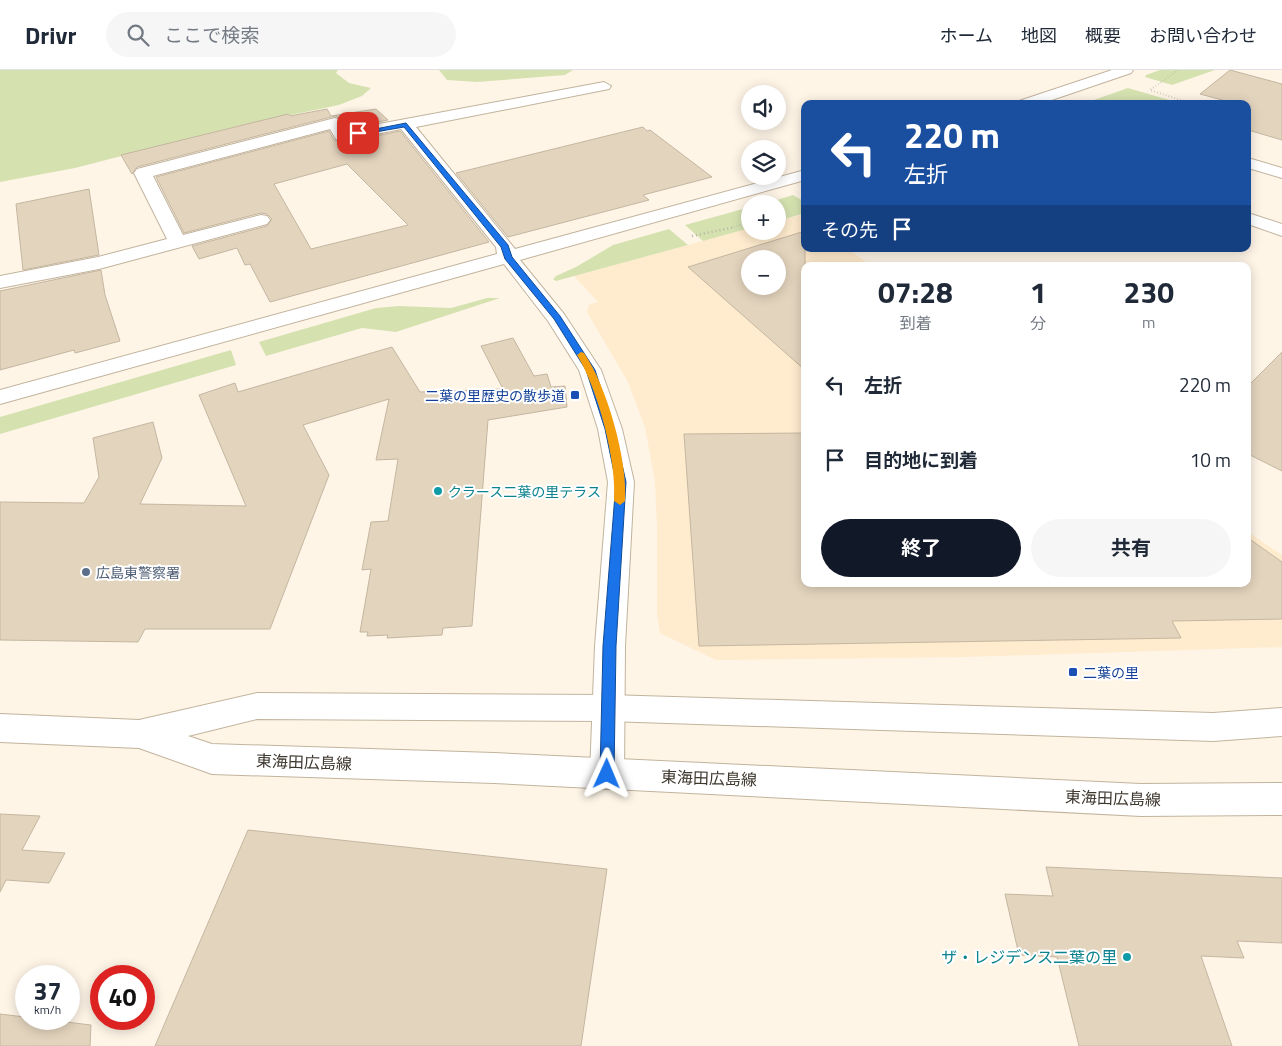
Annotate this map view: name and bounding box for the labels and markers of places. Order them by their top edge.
pin [337,112,379,154]
place label: 二葉の里歴史の散歩道 [425,385,565,406]
marker: 二葉の里歴史の散歩道 [569,389,581,401]
place label: クラース二葉の里テラス [448,481,601,502]
marker: クラース二葉の里テラス [432,485,444,497]
place label: 広島東警察署 [96,562,180,583]
marker: 広島東警察署 [80,566,92,578]
place label: 二葉の里 [1083,662,1139,683]
marker: 二葉の里 [1067,666,1079,678]
place label: ザ・レジデンス二葉の里 [941,945,1117,969]
marker: ザ・レジデンス二葉の里 [1121,951,1133,963]

